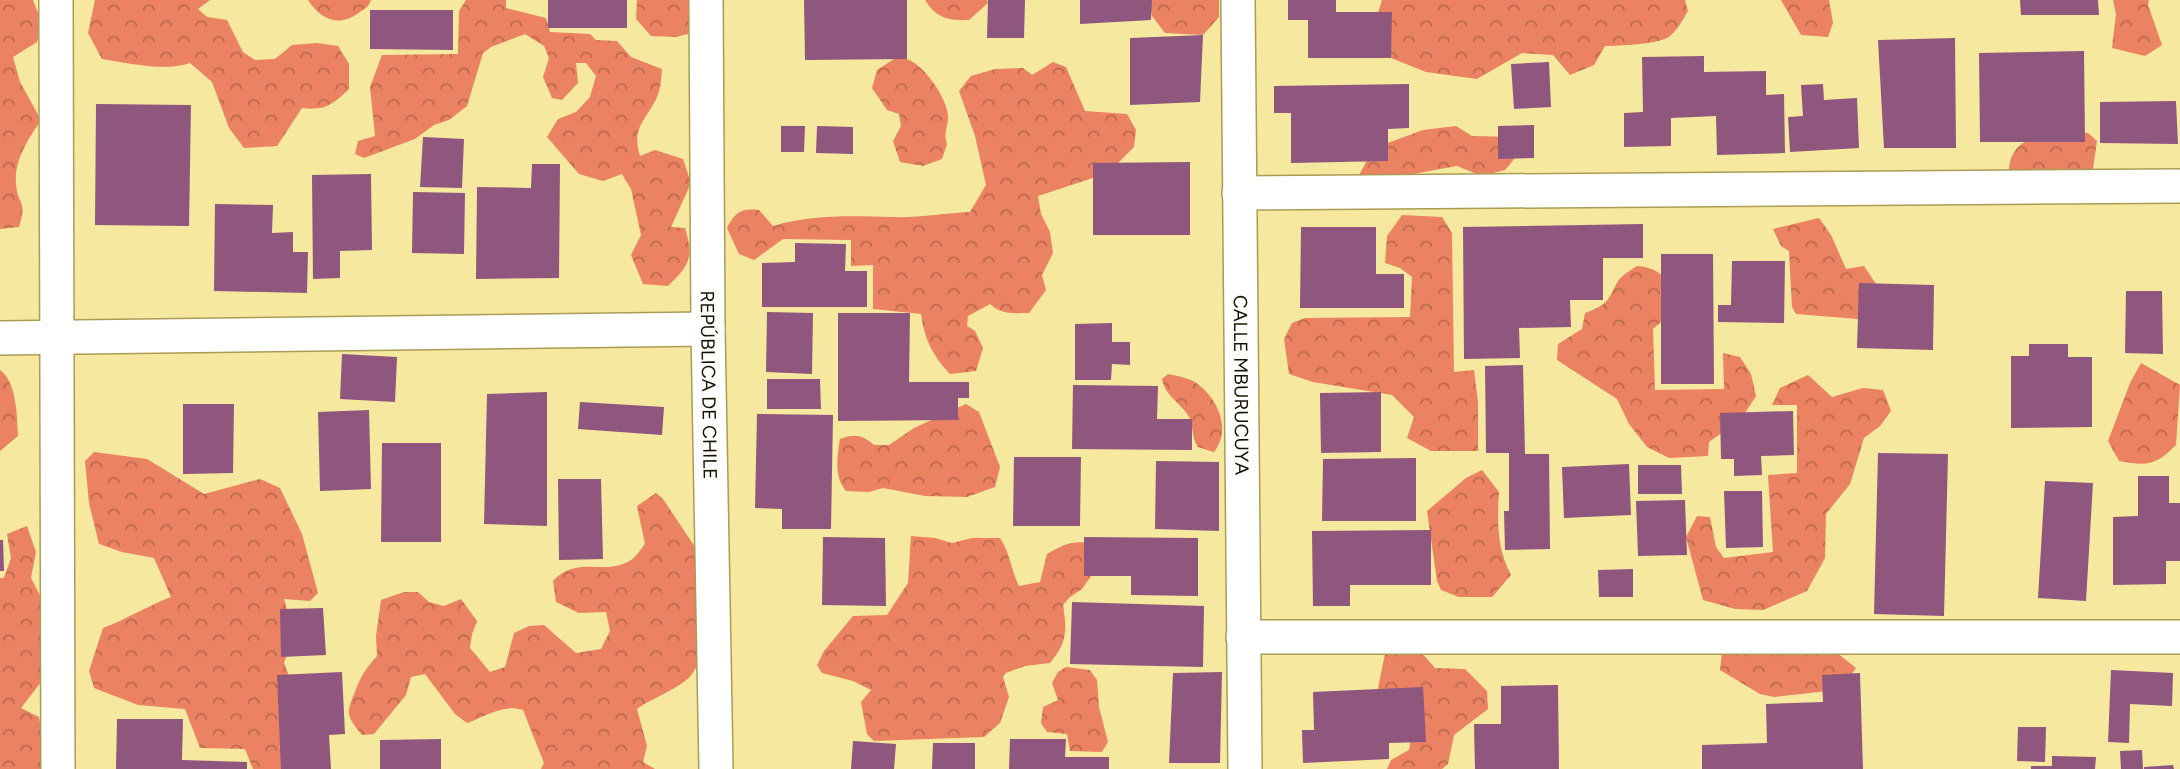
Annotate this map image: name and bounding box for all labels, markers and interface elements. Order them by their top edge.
street label: REPÚBLICA DE CHILE [696,290,722,480]
street label: CALLE MBURUCUYA [1229,295,1254,475]

